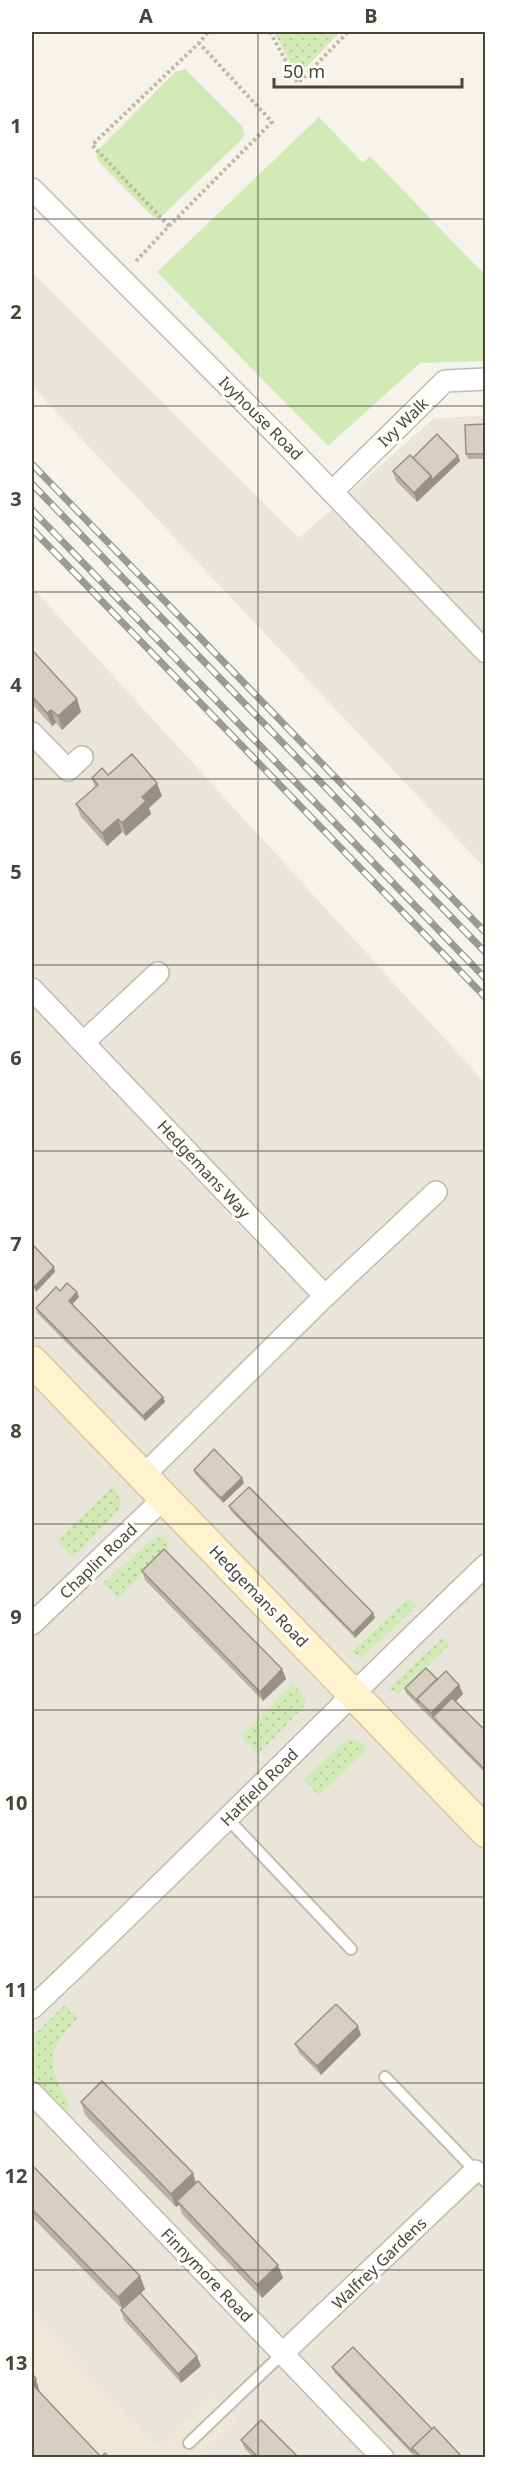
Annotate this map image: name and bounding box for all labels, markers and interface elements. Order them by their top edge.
text: A [139,2,153,29]
text: B [364,2,378,29]
scale bar [274,51,462,89]
text: 50 m [283,59,325,83]
text: 1 [10,112,22,139]
text: 2 [10,298,22,325]
street label: Ivyhouse Road [214,371,308,465]
street label: Ivy Walk [373,392,433,451]
text: 3 [10,485,22,512]
text: 4 [10,671,22,698]
text: 5 [10,858,22,885]
text: 6 [10,1044,22,1071]
street label: Hedgemans Way [153,1115,256,1224]
text: 7 [10,1230,22,1257]
text: 8 [10,1417,22,1444]
street label: Chaplin Road [55,1519,141,1603]
street label: Hedgemans Road [205,1540,313,1652]
text: 9 [10,1603,22,1630]
street label: Hatfield Road [215,1743,303,1831]
text: 10 [5,1789,27,1816]
text: 11 [5,1976,27,2003]
text: 12 [5,2162,27,2189]
street label: Walfrey Gardens [327,2212,431,2314]
street label: Finnymore Road [156,2223,258,2327]
text: 13 [5,2349,27,2376]

